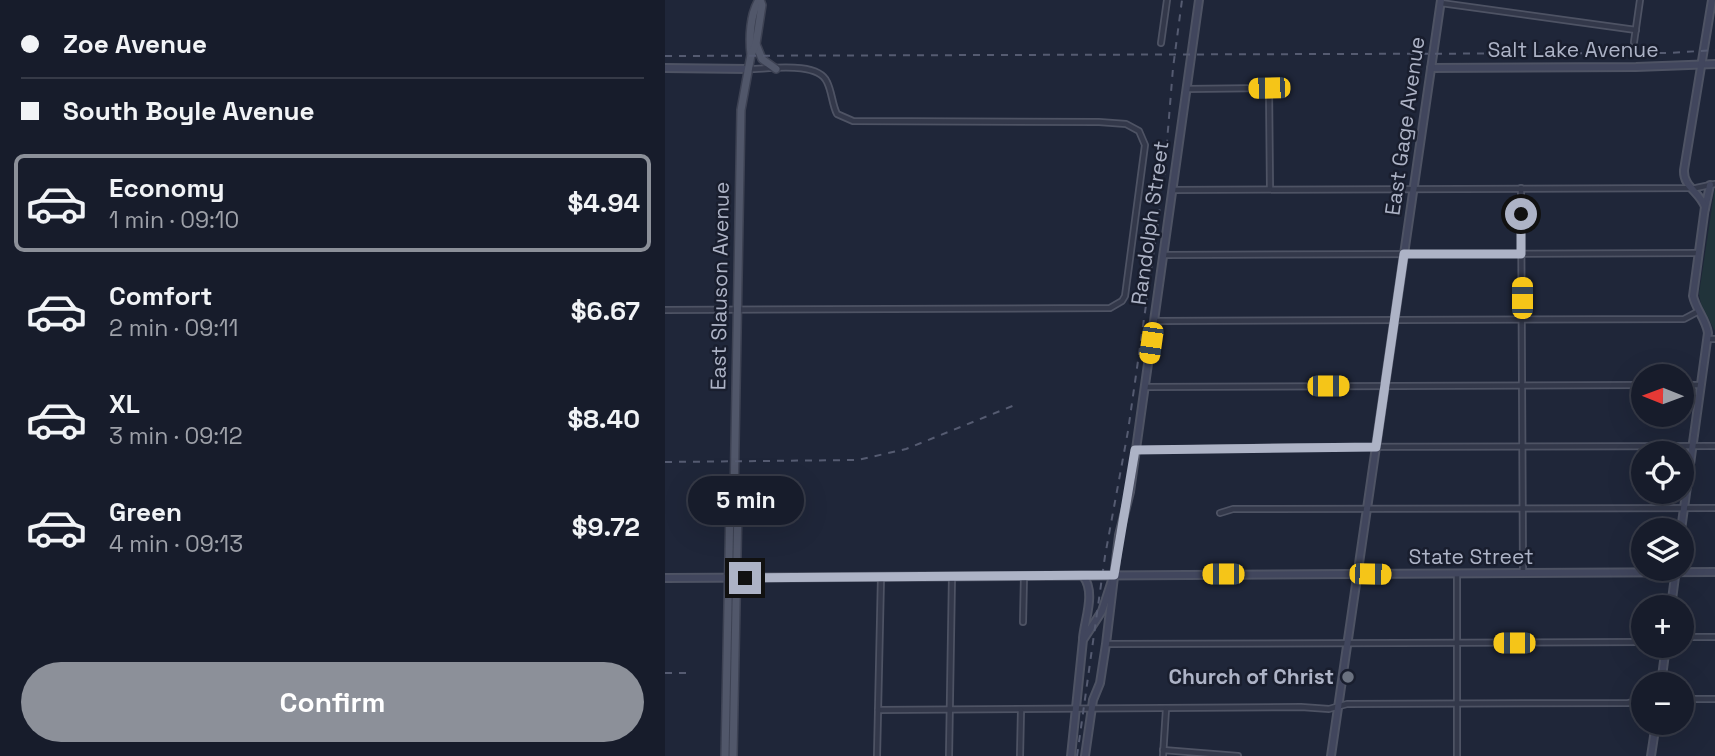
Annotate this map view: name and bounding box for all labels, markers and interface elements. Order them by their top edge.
text: Zoe Avenue [63,27,207,61]
street label: East Gage Avenue [1379,35,1430,217]
street label: Salt Lake Avenue [1487,36,1659,63]
car [1248,77,1291,99]
text: South Boyle Avenue [63,94,315,128]
street label: Randolph Street [1125,139,1174,307]
text: Economy [109,171,225,205]
icon: car [25,172,88,235]
street label: East Slauson Avenue [704,181,735,391]
text: $4.94 [567,186,640,220]
route start [1505,198,1537,230]
text: 1 min · 09:10 [109,205,239,235]
car [1512,277,1533,319]
text: Comfort [109,279,212,313]
icon: car [25,280,88,343]
text: $6.67 [571,294,640,328]
text: 2 min · 09:11 [109,313,238,343]
car [1138,321,1165,365]
north arrow [1631,364,1694,427]
map controls [1631,364,1694,735]
car [1308,376,1350,397]
text: XL [109,387,140,421]
icon: car [25,388,88,451]
text: $8.40 [568,402,640,436]
text: 3 min · 09:12 [109,421,243,451]
button: locate [1631,441,1694,504]
callout: 5 min [687,476,803,526]
text: 5 min [716,485,776,515]
text: Green [109,495,182,529]
icon: car [25,496,88,559]
text: $9.72 [572,510,640,544]
button: layers [1631,518,1694,581]
text: 4 min · 09:13 [109,529,243,559]
street label: State Street [1408,543,1534,570]
route end [729,562,761,594]
car [1349,563,1392,585]
car [1203,564,1245,585]
button: + [1631,595,1694,658]
car [1494,633,1536,654]
button: Confirm [21,662,644,742]
place label: Church of Christ [1169,663,1334,690]
marker: Church of Christ [1340,669,1356,685]
button: − [1631,672,1694,735]

